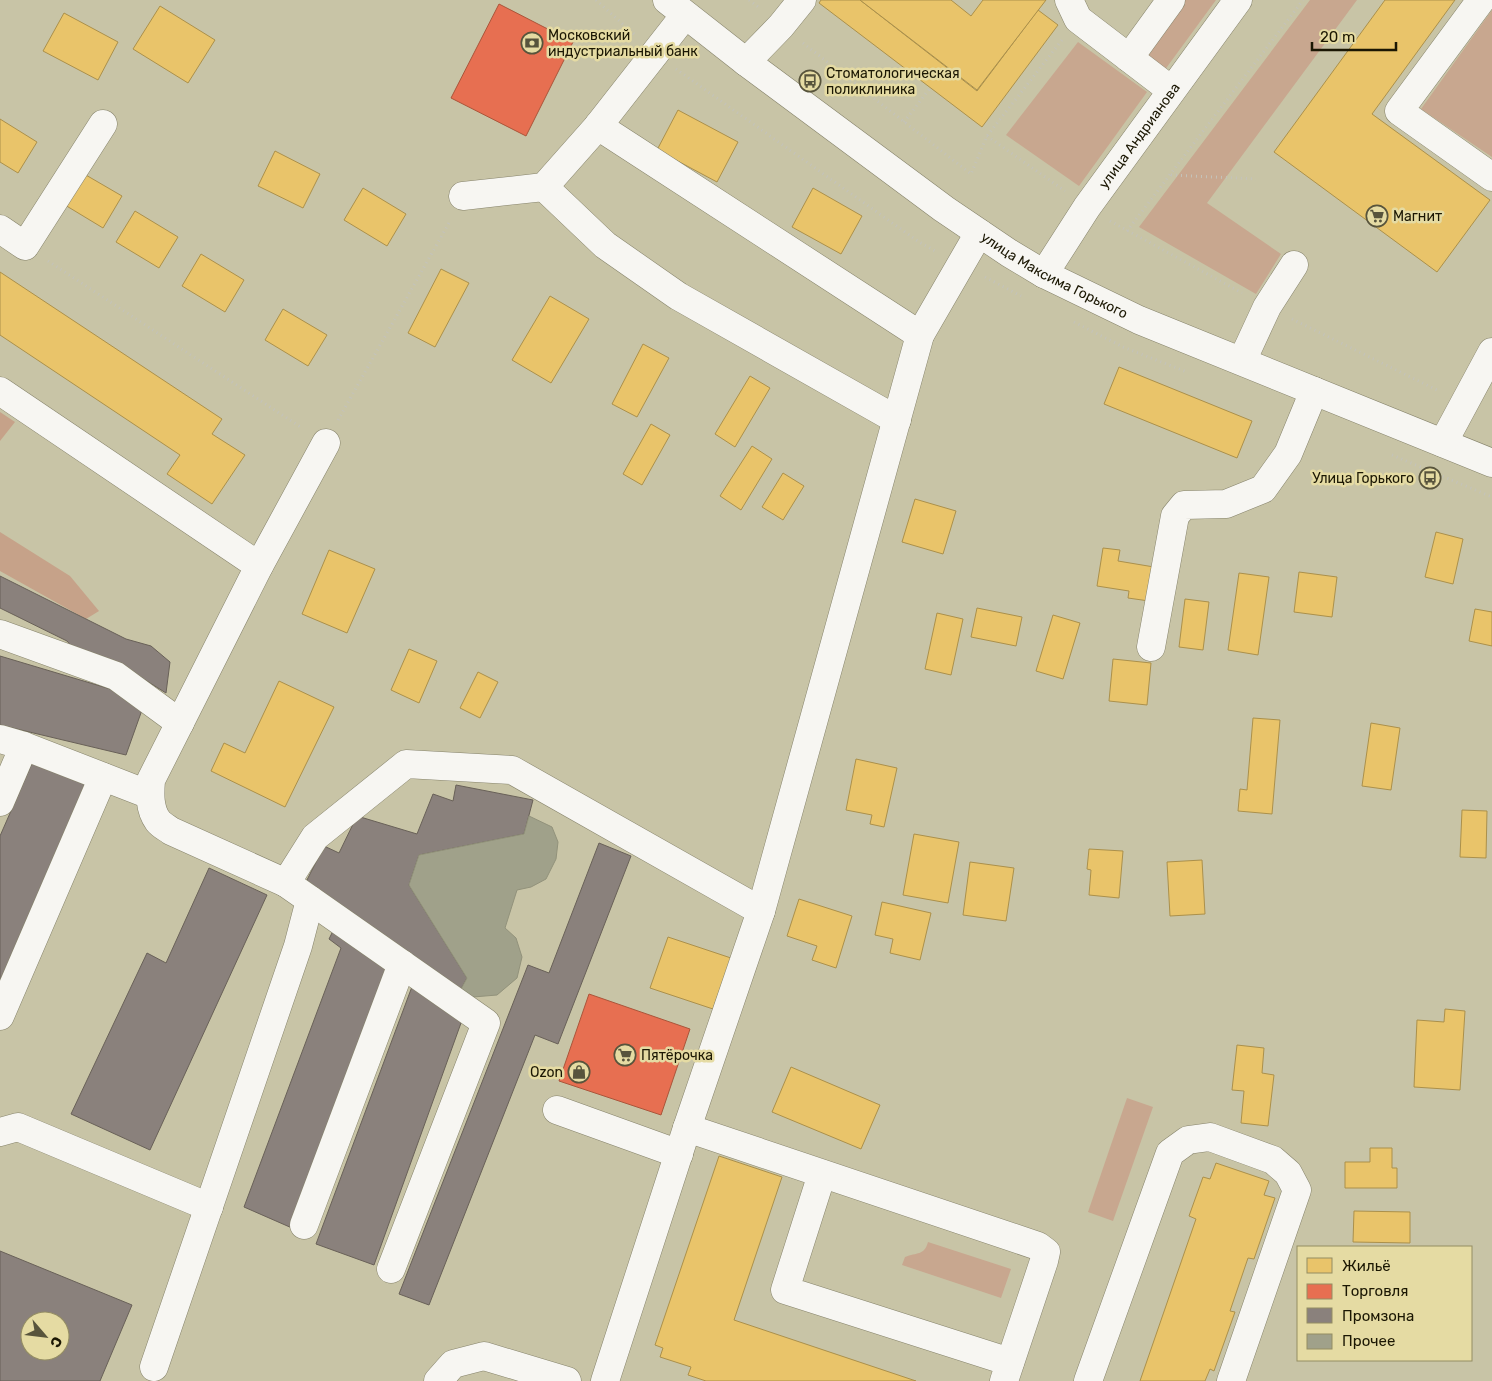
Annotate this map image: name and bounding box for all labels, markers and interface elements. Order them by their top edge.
scale bar [1312,20,1396,52]
place label: Московский индустриальный банк [548,27,698,60]
text: 20 m [1320,28,1355,46]
bank icon: Московский индустриальный банк [520,31,544,55]
place label: Стоматологическая поликлиника [826,65,960,98]
bus stop icon: Стоматологическая поликлиника [798,69,822,93]
street label: улица Андрианова [1095,79,1183,192]
supermarket icon: Магнит [1365,204,1389,228]
place label: Магнит [1393,208,1442,225]
street label: улица Максима Горького [978,228,1131,322]
bus stop icon: Улица Горького [1418,466,1442,490]
place label: Улица Горького [1312,470,1414,487]
supermarket icon: Пятёрочка [613,1043,637,1067]
place label: Пятёрочка [641,1047,713,1064]
shop icon: Ozon [567,1060,591,1084]
place label: Ozon [530,1064,563,1081]
legend [1297,1246,1472,1361]
text: Жильё [1342,1257,1391,1275]
text: Торговля [1342,1282,1408,1300]
text: Промзона [1342,1307,1414,1325]
north arrow [20,1311,70,1361]
text: Прочее [1342,1332,1395,1350]
text: С [46,1334,66,1350]

